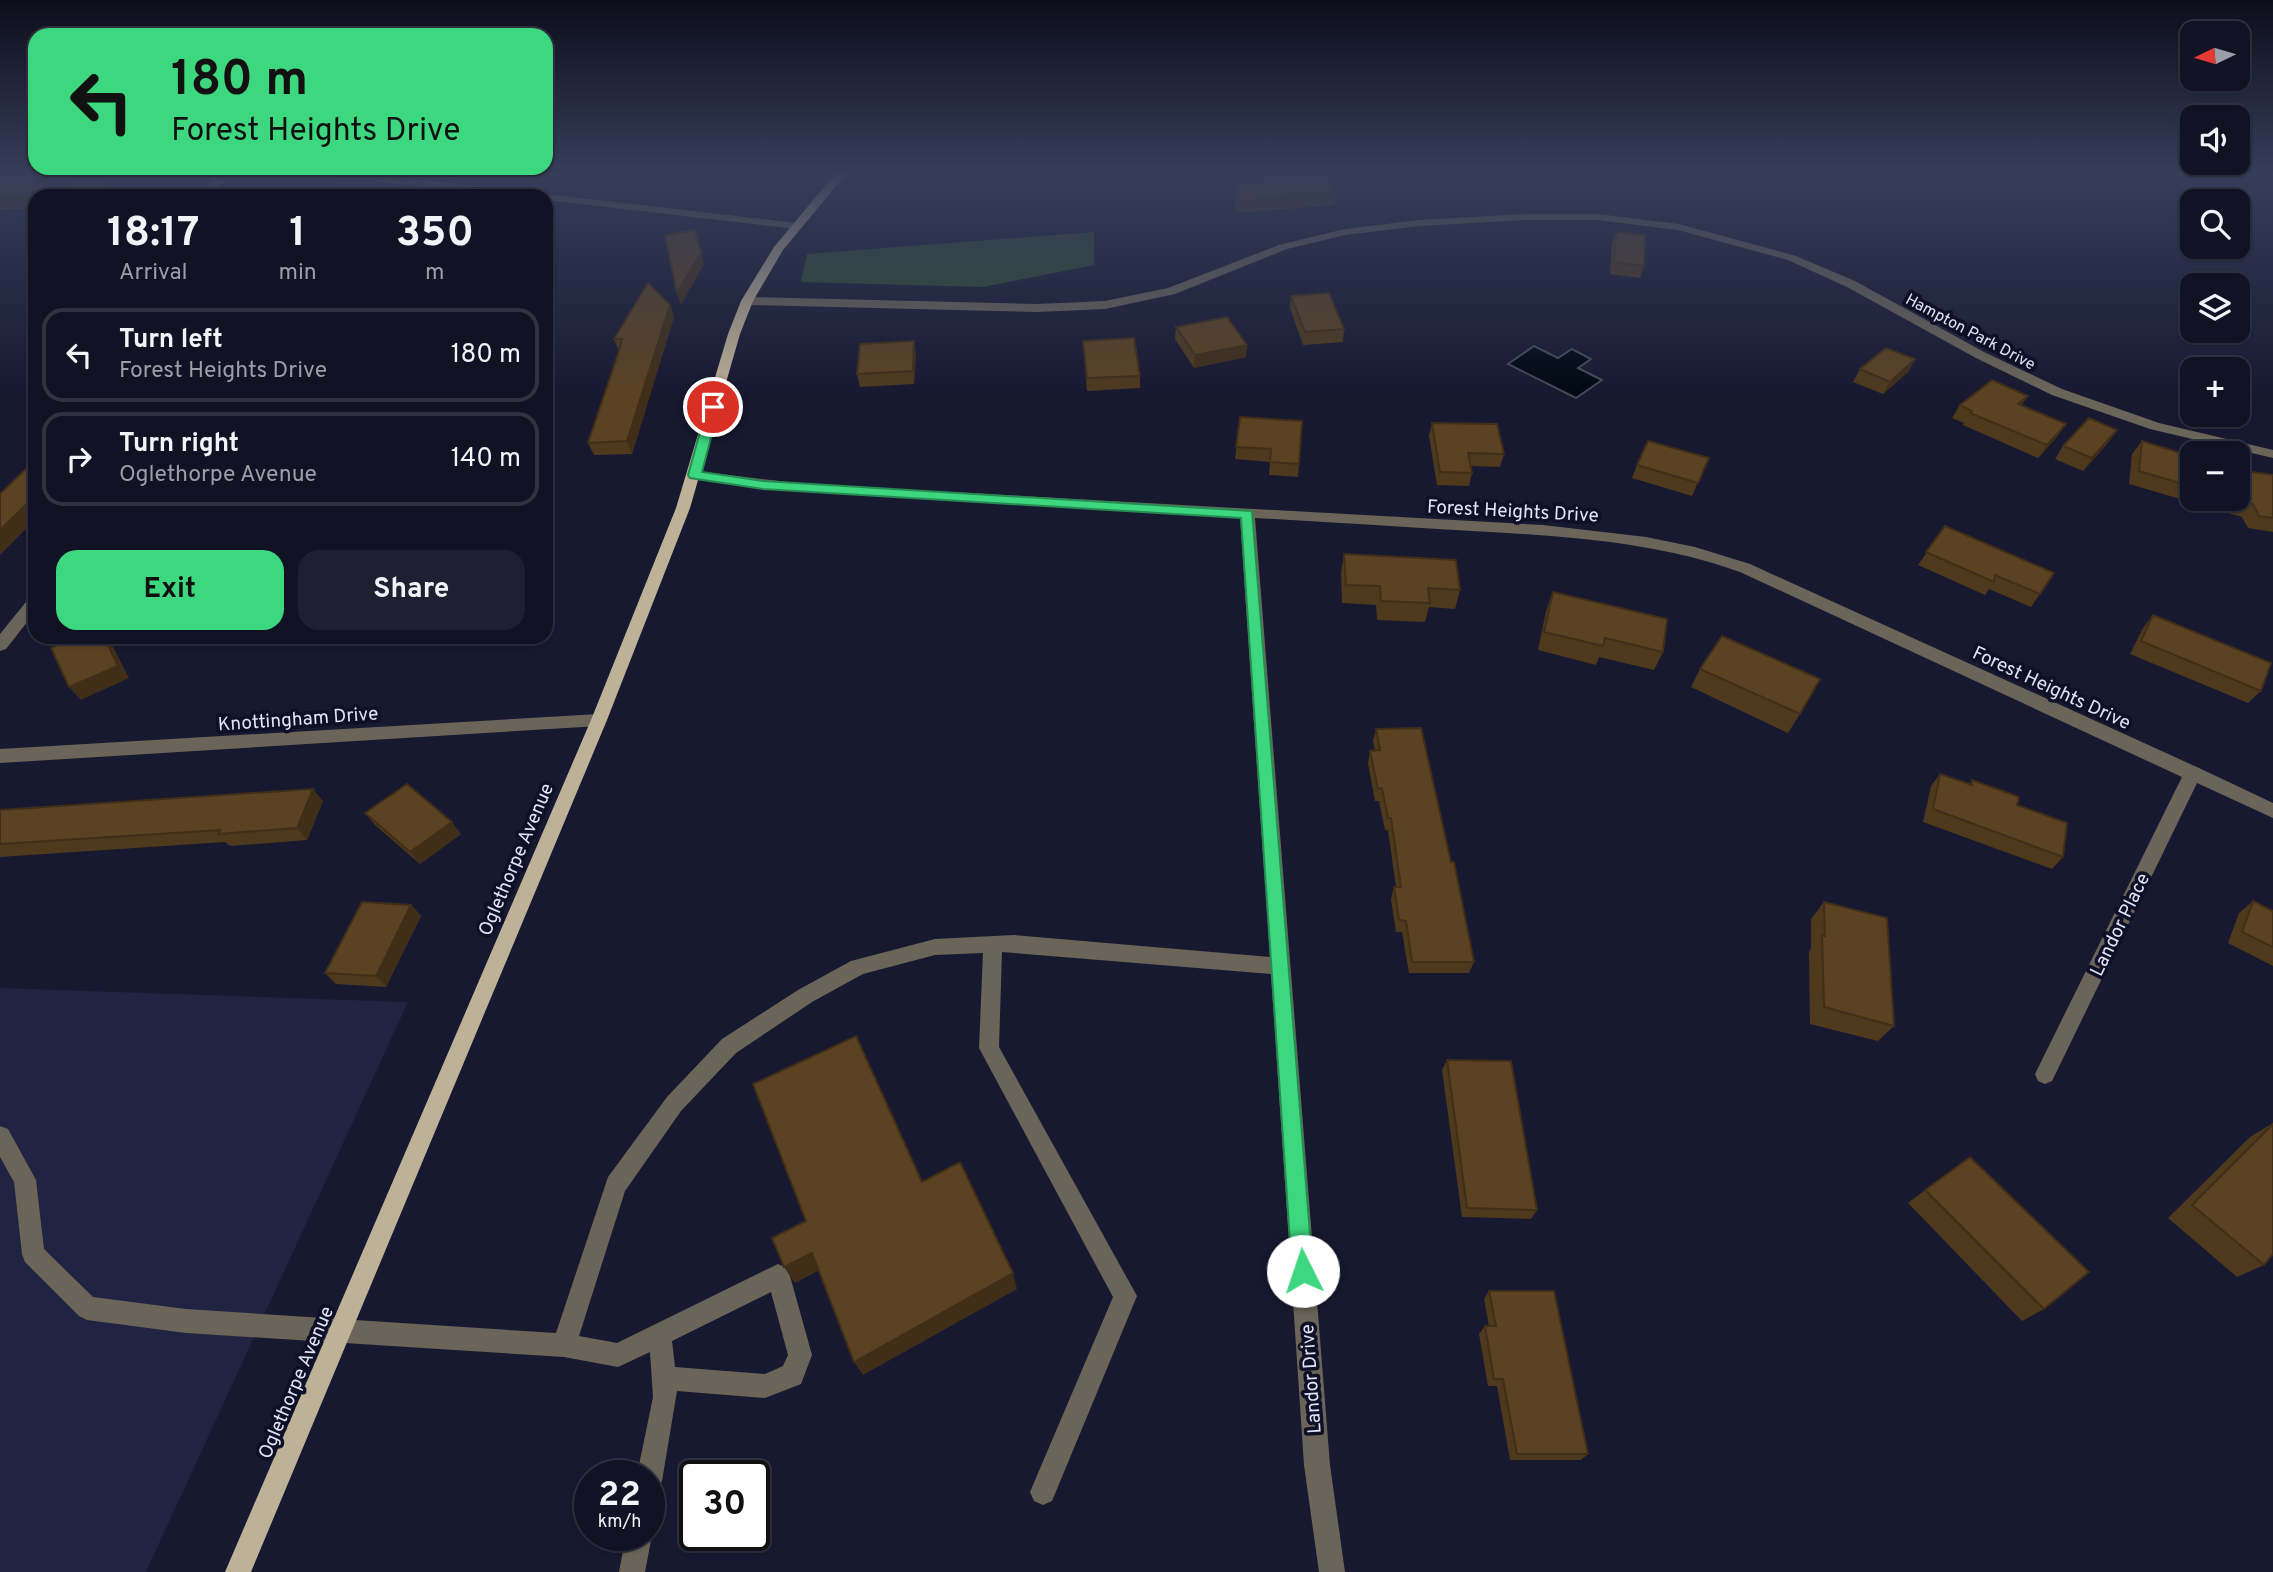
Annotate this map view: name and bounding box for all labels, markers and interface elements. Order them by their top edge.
north arrow [2180,21,2250,91]
map controls [2180,21,2250,511]
text: 180 m [171,51,308,113]
icon: left [56,56,147,147]
button: sound [2180,105,2250,175]
text: Forest Heights Drive [171,112,460,152]
button: search [2180,189,2250,259]
text: 18:17 [107,208,200,261]
text: 1 [289,208,306,261]
text: 350 [396,208,474,261]
text: Arrival [119,259,188,288]
text: min [278,259,317,288]
text: m [425,259,445,288]
button: layers [2180,273,2250,343]
street label: Hampton Park Drive [1902,290,2038,375]
text: Turn left [119,324,223,357]
icon: left [60,336,98,374]
text: 180 m [451,339,521,372]
text: Forest Heights Drive [119,357,327,386]
button: + [2180,357,2250,427]
pin [683,377,743,437]
icon: arrive [694,388,732,426]
text: Turn right [119,428,239,461]
icon: right [60,440,98,478]
button: − [2180,441,2250,511]
text: 140 m [451,443,521,476]
text: Oglethorpe Avenue [119,461,317,490]
street label: Forest Heights Drive [1426,496,1599,528]
button: Exit [56,550,284,630]
button: Share [298,550,525,630]
street label: Forest Heights Drive [1968,642,2134,736]
street label: Knottingham Drive [217,702,379,738]
street label: Oglethorpe Avenue [474,780,560,940]
street label: Landor Place [2085,869,2156,980]
position arrow [1266,1234,1340,1308]
street label: Oglethorpe Avenue [254,1303,340,1463]
street label: Landor Drive [1296,1323,1328,1435]
speed limit sign: 30 [679,1460,770,1551]
text: 22 [598,1474,641,1518]
text: km/h [598,1511,641,1534]

